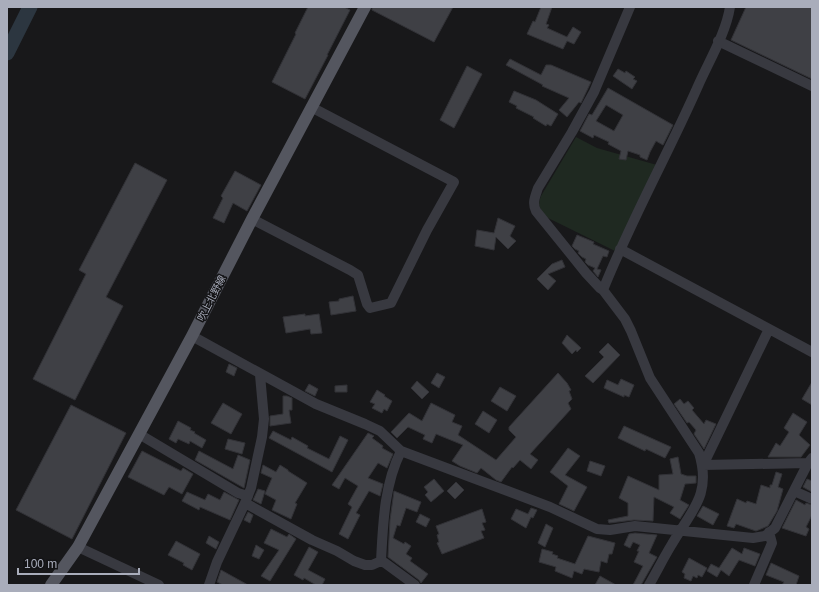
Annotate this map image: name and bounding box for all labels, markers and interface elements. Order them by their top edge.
street label: 吹上北野線 [195,273,228,323]
scale bar [18,550,139,576]
text: 100 m [24,557,57,571]

